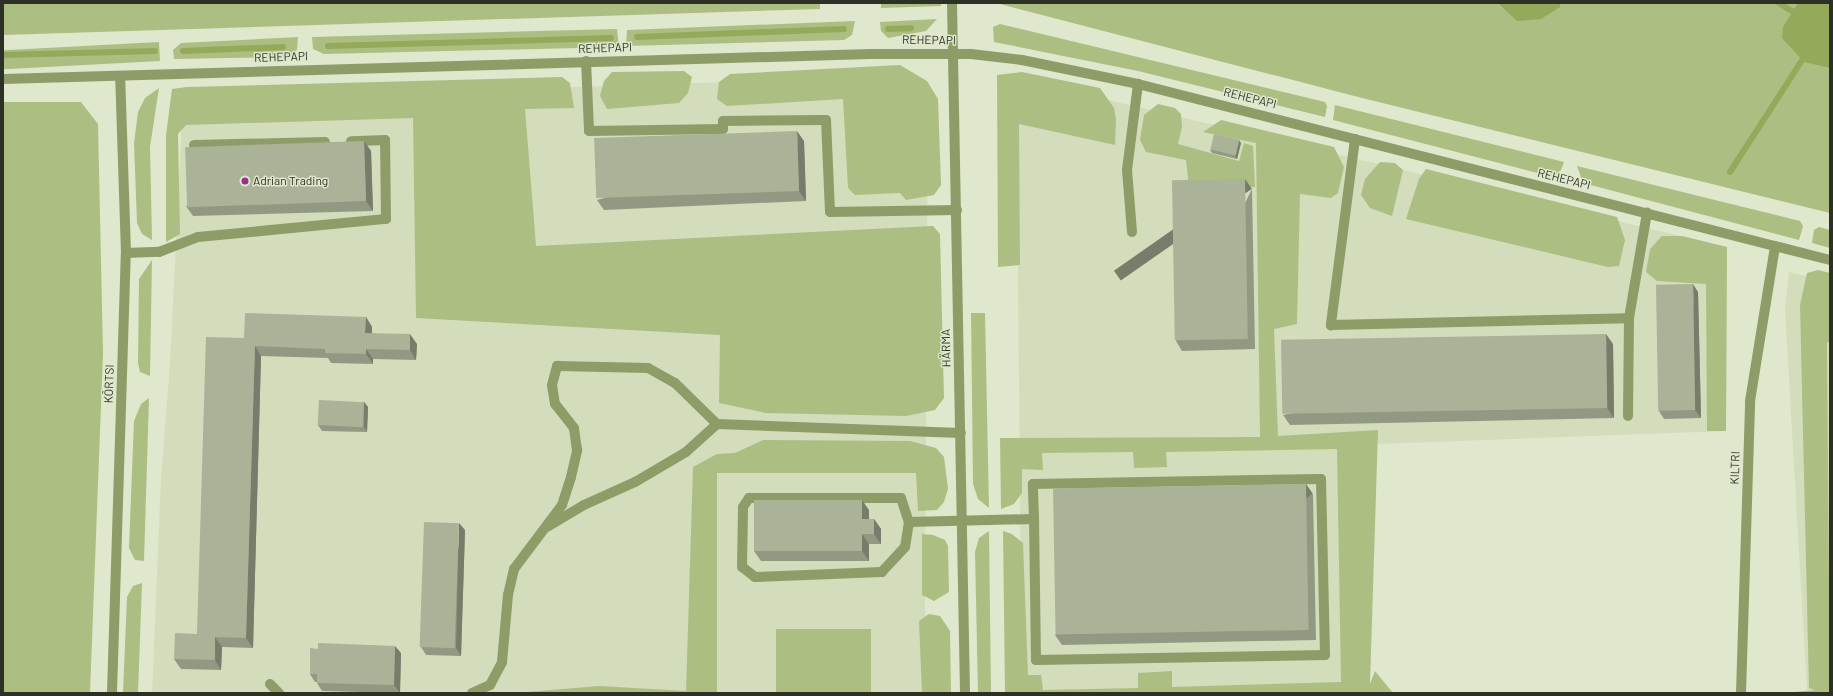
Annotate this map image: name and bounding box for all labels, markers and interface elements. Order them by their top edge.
street label: REHEPAPI [902,32,956,48]
street label: REHEPAPI [578,40,632,56]
street label: REHEPAPI [254,49,308,65]
street label: REHEPAPI [1222,84,1278,112]
street label: REHEPAPI [1536,165,1592,193]
place label: Adrian Trading [253,174,328,188]
marker: Adrian Trading [240,176,250,186]
street label: HÄRMA [938,329,954,367]
street label: KÕRTSI [101,364,117,404]
street label: KILTRI [1727,451,1743,485]

